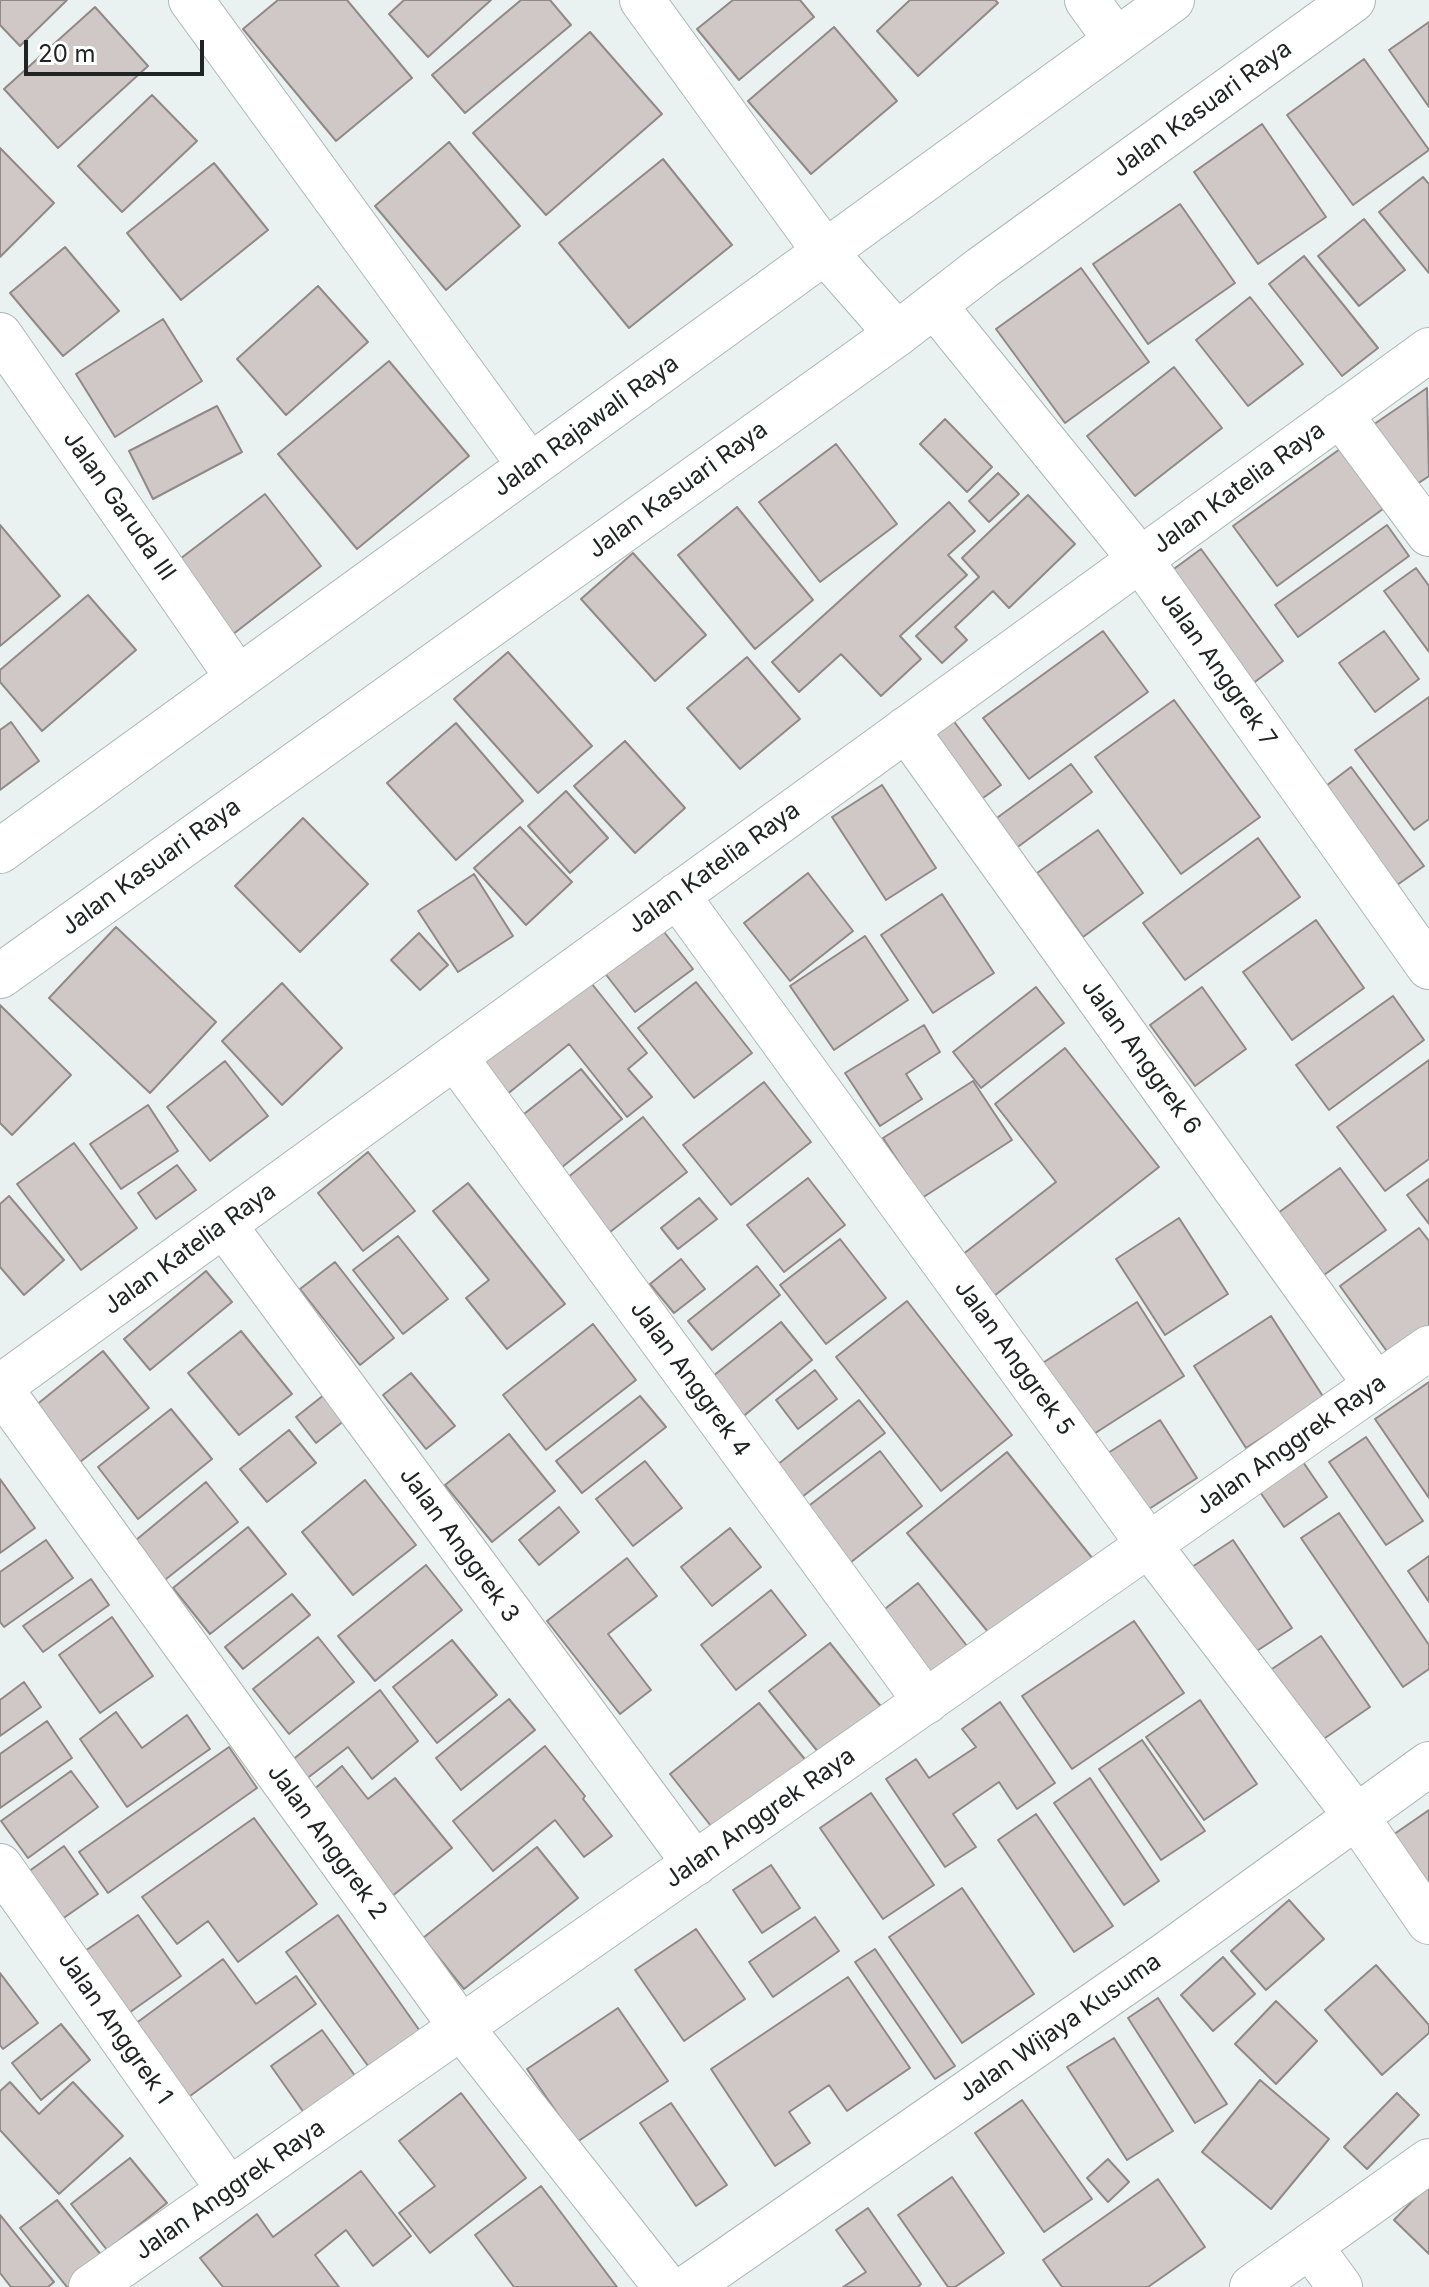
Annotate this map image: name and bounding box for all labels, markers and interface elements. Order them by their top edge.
scale bar [28,24,208,74]
street label: Jalan Kasuari Raya [1107,34,1297,184]
text: 20 m [38,39,96,68]
street label: Jalan Rajawali Raya [488,349,684,503]
street label: Jalan Kasuari Raya [583,415,773,565]
street label: Jalan Katelia Raya [1147,416,1331,560]
street label: Jalan Garuda III [57,426,181,586]
street label: Jalan Anggrek 7 [1154,586,1282,752]
street label: Jalan Kasuari Raya [56,792,246,942]
street label: Jalan Katelia Raya [622,796,806,940]
street label: Jalan Anggrek 6 [1075,974,1207,1140]
street label: Jalan Katelia Raya [98,1177,282,1321]
street label: Jalan Anggrek 5 [948,1275,1080,1441]
street label: Jalan Anggrek 4 [624,1295,756,1463]
street label: Jalan Anggrek Raya [1190,1369,1392,1521]
street label: Jalan Anggrek 3 [393,1462,525,1628]
street label: Jalan Anggrek Raya [659,1742,861,1894]
street label: Jalan Anggrek 2 [261,1759,393,1925]
street label: Jalan Anggrek 1 [52,1946,178,2110]
street label: Jalan Wijaya Kusuma [953,1947,1167,2109]
street label: Jalan Anggrek Raya [129,2114,331,2266]

